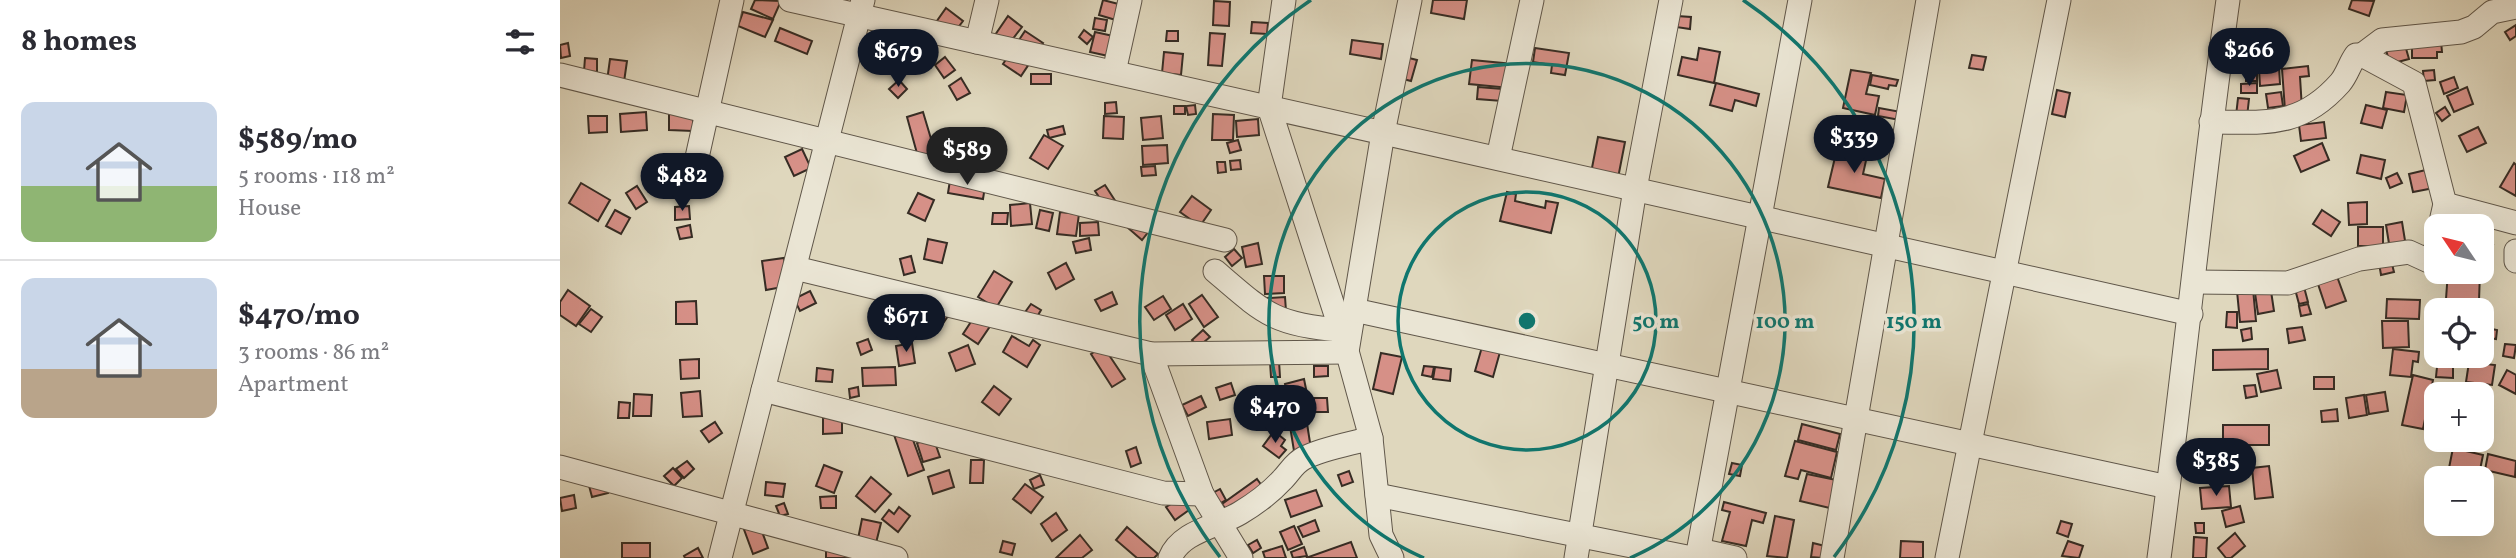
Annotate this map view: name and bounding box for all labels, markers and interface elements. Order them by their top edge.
text: 8 homes [21,21,137,63]
icon: filters [501,23,539,61]
pin: $266 [2208,28,2290,88]
pin: $679 [857,29,939,89]
text: $266 [2224,35,2274,67]
text: $679 [874,36,922,68]
pin: $339 [1813,116,1895,175]
text: $589/mo [238,119,358,161]
text: $339 [1830,122,1878,154]
pin: $589 [926,128,1008,187]
icon: home [77,130,161,214]
text: $589 [942,134,992,166]
pin: $482 [641,154,723,213]
text: $482 [657,160,707,192]
text: 5 rooms · 118 m² [238,161,395,193]
text: House [238,193,301,225]
north arrow [2424,214,2494,284]
map controls [2424,214,2494,536]
pin: $671 [865,294,947,354]
text: $470/mo [238,295,360,337]
button: locate [2424,298,2494,368]
text: $671 [883,301,929,333]
icon: home [77,306,161,390]
text: 50 m [1632,308,1680,337]
text: 100 m [1755,308,1815,337]
text: 150 m [1886,308,1942,337]
centre of rings [1515,309,1539,333]
text: 3 rooms · 86 m² [238,337,389,369]
text: Apartment [238,369,349,401]
button: + [2424,382,2494,452]
pin: $470 [1234,386,1316,445]
text: $470 [1250,392,1300,424]
pin: $385 [2175,438,2257,498]
text: $385 [2192,445,2240,477]
button: − [2424,466,2494,536]

